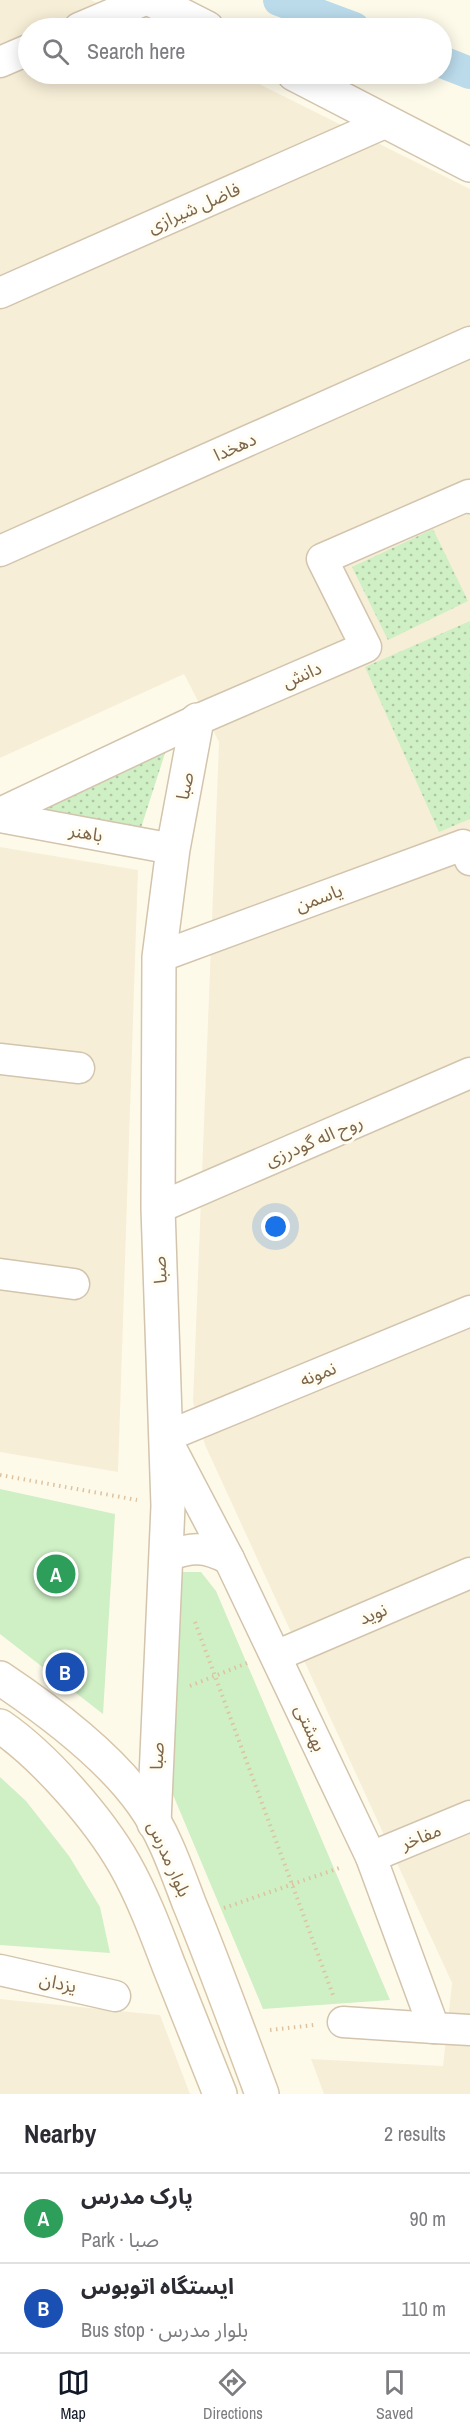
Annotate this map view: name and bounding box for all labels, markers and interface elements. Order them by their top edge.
search box [18,18,452,84]
icon: search [39,35,72,68]
text: Search here [87,36,185,66]
street label: فاضل شیرازی [144,176,244,239]
street label: دهخدا [210,426,260,467]
street label: دانش [278,655,325,694]
street label: صبا [170,770,199,802]
street label: باهنر [66,817,105,848]
street label: یاسمن [292,878,346,918]
street label: روح اله گودرزی [261,1109,367,1173]
your location [261,1212,290,1241]
street label: صبا [146,1256,173,1284]
street label: نمونه [296,1355,340,1392]
pin: A [36,1552,76,1596]
street label: نوید [355,1597,391,1631]
pin: B [46,1650,84,1694]
street label: بهشتی [289,1700,332,1755]
street label: صبا [144,1742,169,1770]
street label: بلوار مدرس [142,1817,197,1901]
street label: مفاخر [396,1817,445,1856]
street label: یزدان [37,1966,79,1999]
text: Nearby [24,2116,96,2151]
text: 2 results [384,2120,446,2147]
text: پارک مدرس [81,2181,193,2211]
text: A [38,2205,49,2232]
text: 90 m [410,2205,446,2232]
text: Park · صبا [81,2226,159,2253]
text: ایستگاه اتوبوس [81,2271,234,2301]
text: B [38,2295,49,2322]
text: 110 m [402,2295,446,2322]
text: Bus stop · بلوار مدرس [81,2316,248,2343]
tab: Map [57,2366,90,2424]
tab: Directions [203,2366,263,2424]
tab: Saved [376,2366,413,2424]

